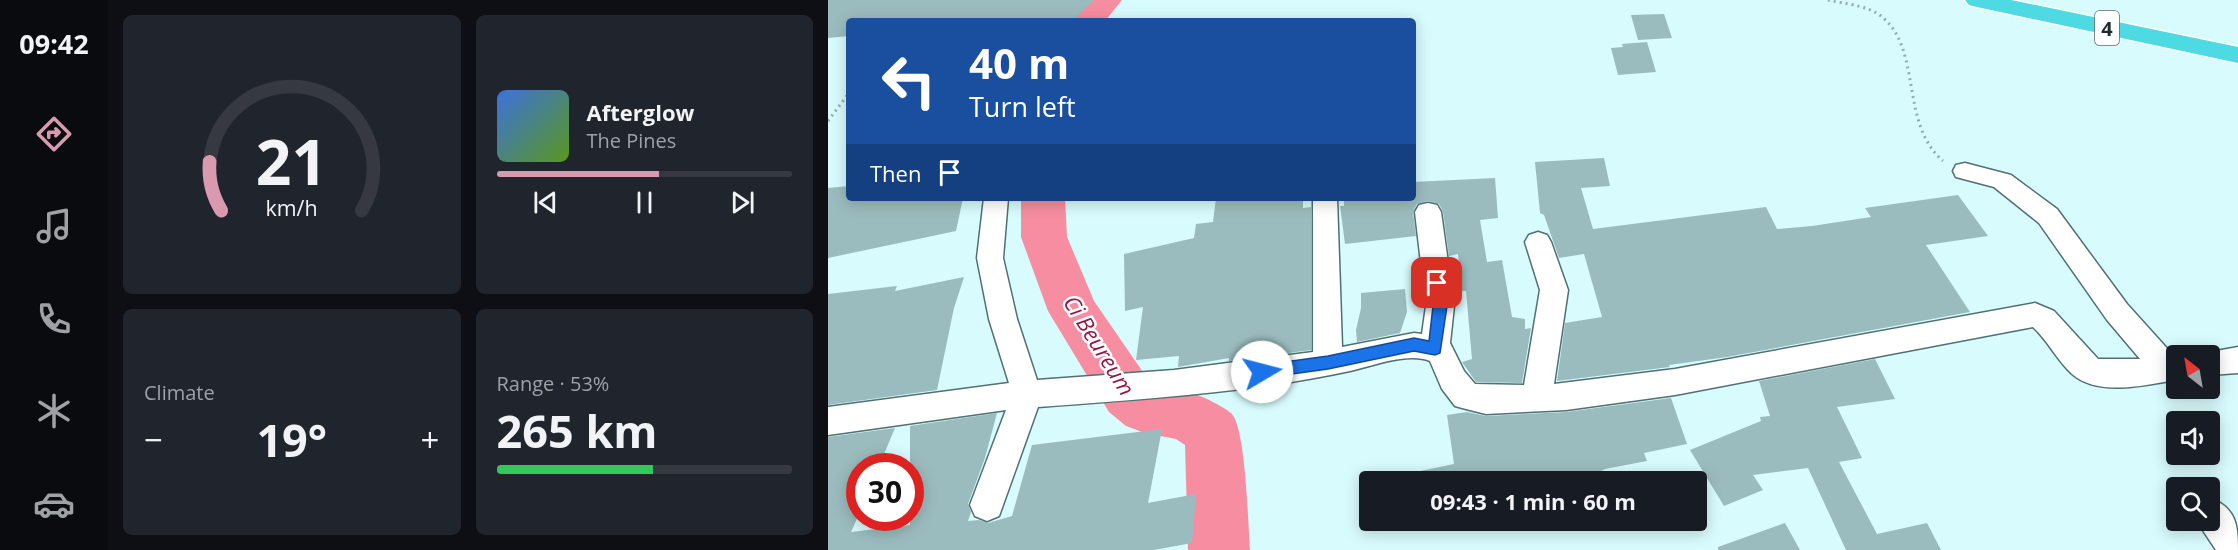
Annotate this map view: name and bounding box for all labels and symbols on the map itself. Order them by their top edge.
road number: 4 [2095,11,2119,45]
pin [1411,257,1462,308]
water label: Ci Beureum [1057,289,1143,401]
position arrow [1230,340,1294,404]
north arrow [2166,345,2220,399]
speed limit sign: 30 [846,453,924,531]

